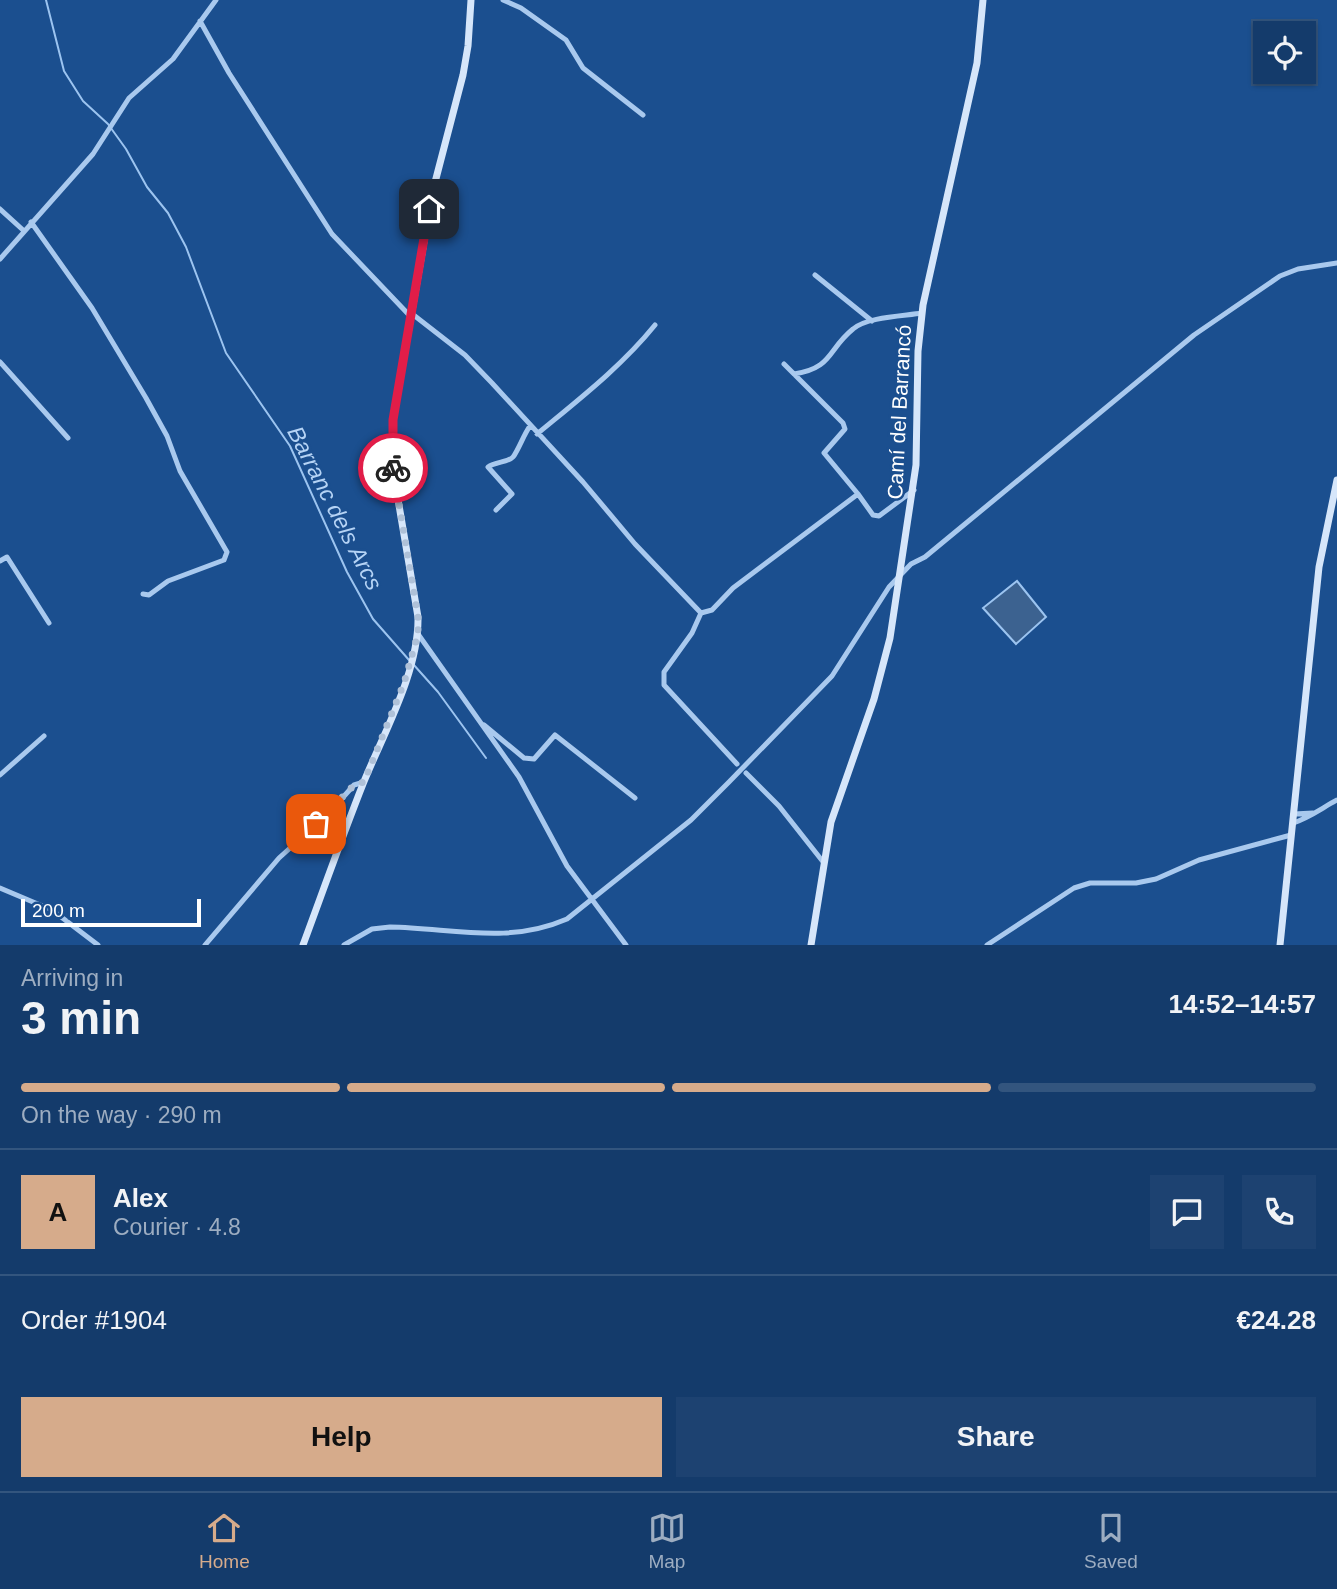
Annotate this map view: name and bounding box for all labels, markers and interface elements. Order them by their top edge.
map controls [1253,21,1316,84]
button: locate [1253,21,1316,84]
pin [399,179,459,239]
icon: home [410,190,448,228]
street label: Camí del Barrancó [883,324,915,500]
water label: Barranc dels Arcs [282,422,388,595]
courier [358,433,428,503]
icon: bike [374,449,412,487]
pin [286,794,346,854]
icon: bag [297,805,335,843]
scale bar [21,896,201,928]
text: 200 m [32,900,85,921]
text: Arriving in [21,965,123,991]
text: 14:52–14:57 [1169,989,1316,1019]
text: 3 min [21,992,141,1044]
text: On the way · 290 m [21,1102,222,1128]
button: chat [1150,1175,1224,1249]
button: phone [1242,1175,1316,1249]
text: Alex [113,1183,168,1213]
text: A [49,1197,67,1227]
text: Courier · 4.8 [113,1214,241,1240]
text: Order #1904 [21,1305,167,1335]
text: €24.28 [1236,1305,1316,1335]
button: Help [21,1397,662,1477]
button: Share [676,1397,1316,1477]
tab: Home [199,1509,250,1573]
tab: Map [648,1509,686,1573]
tab: Saved [1084,1509,1138,1573]

